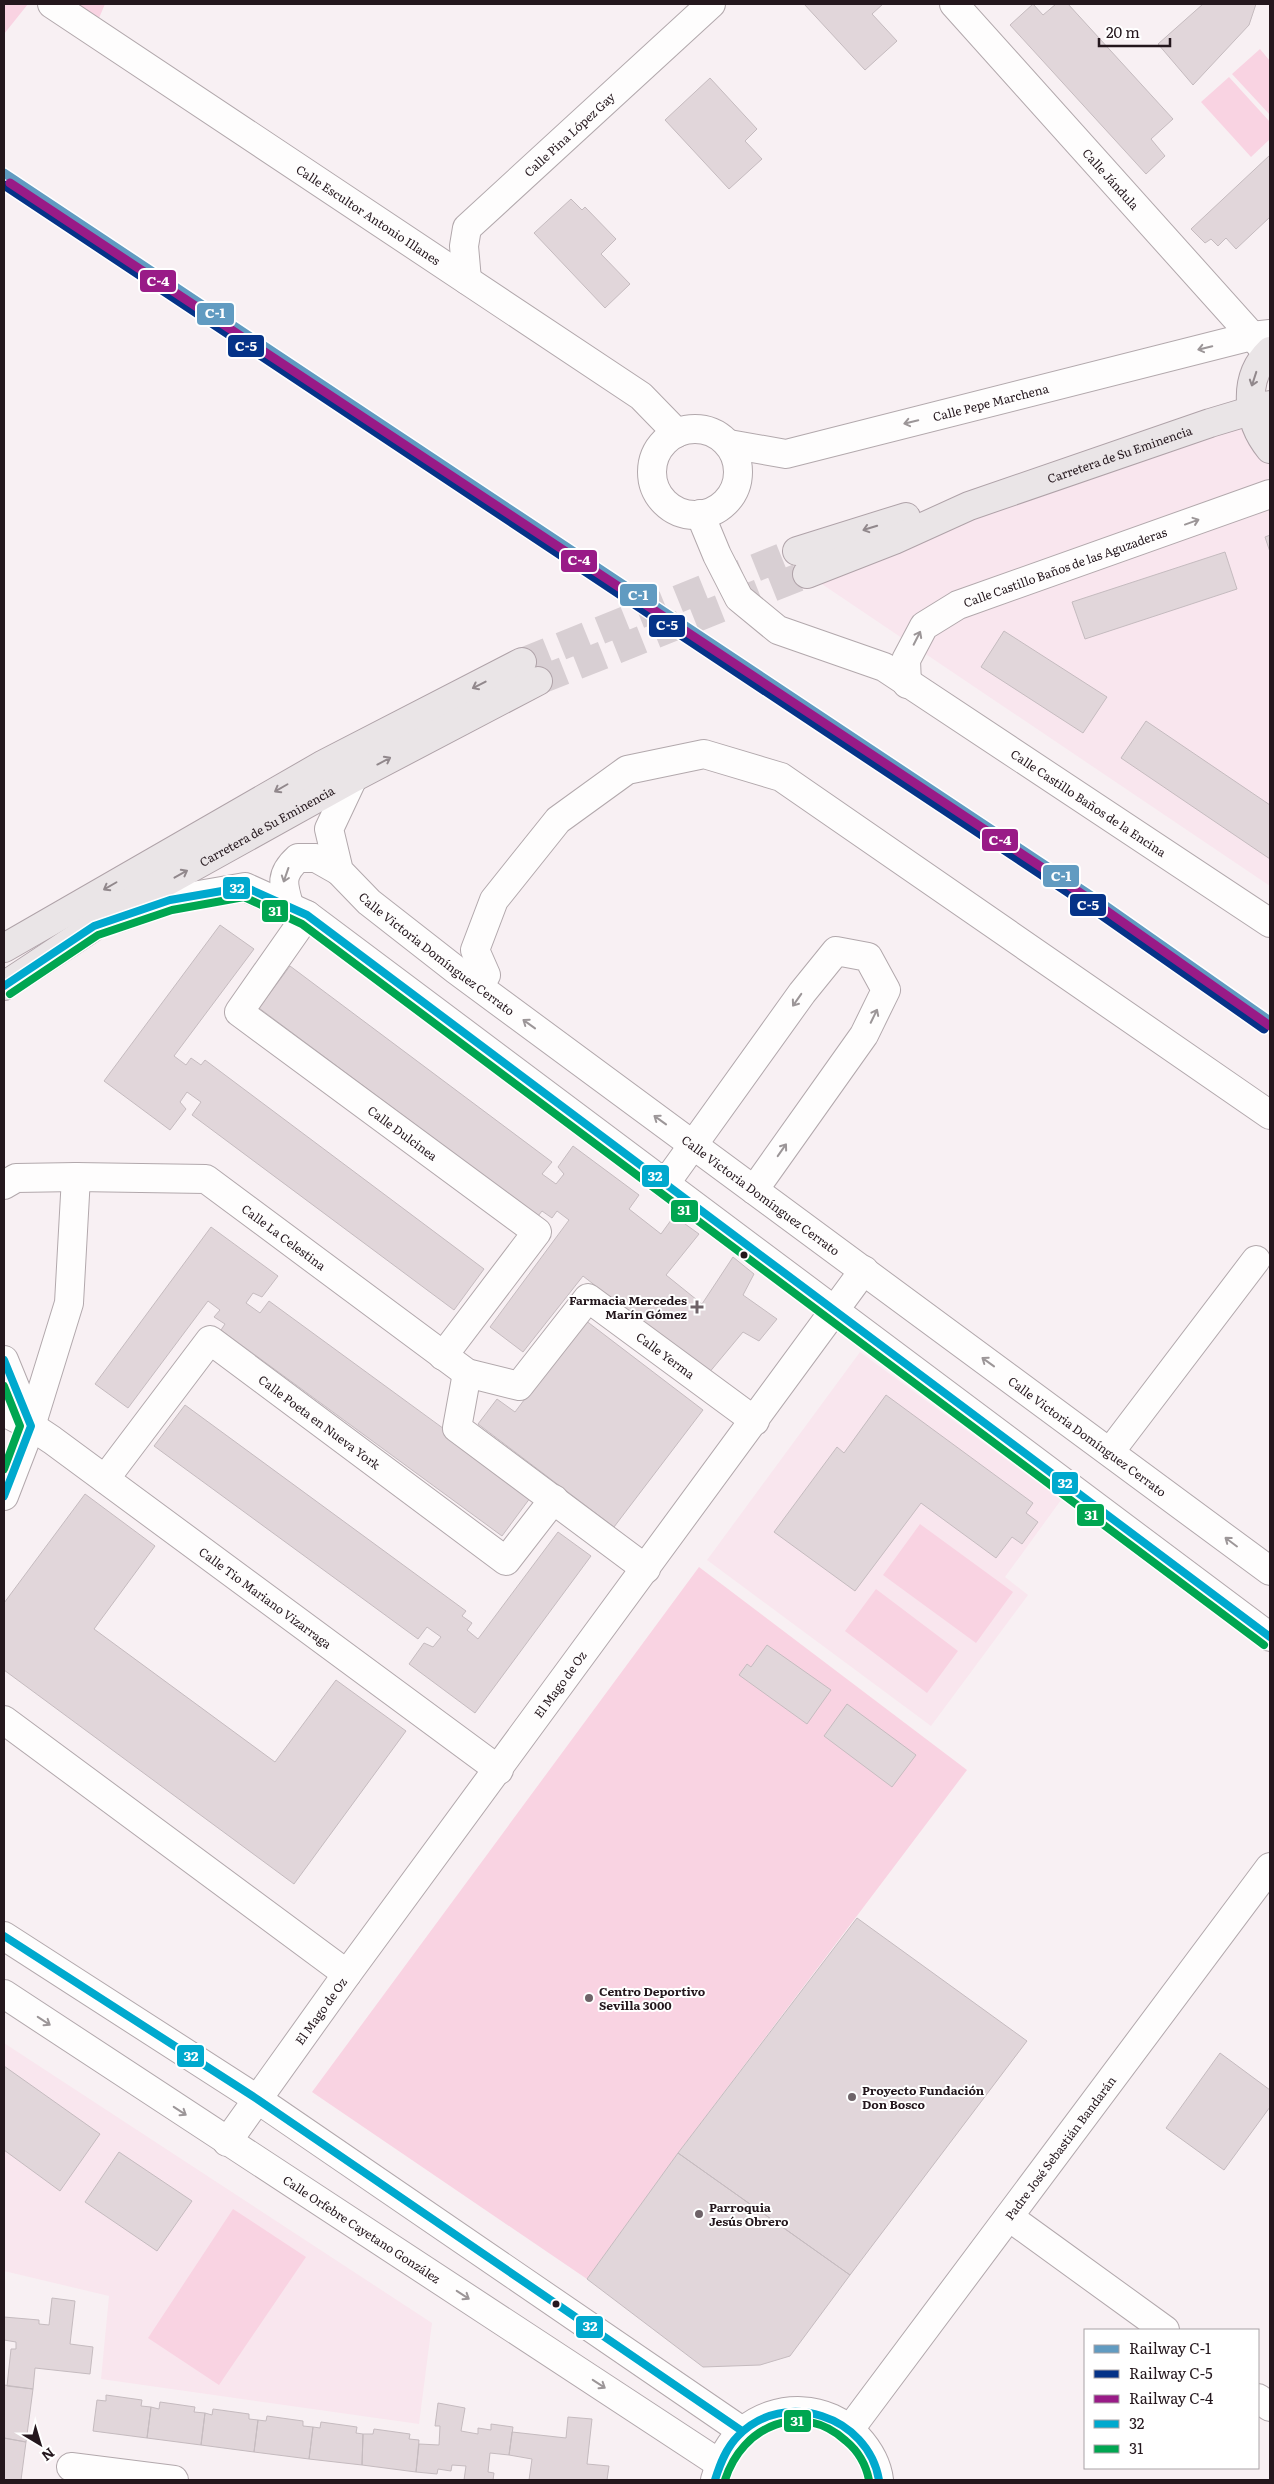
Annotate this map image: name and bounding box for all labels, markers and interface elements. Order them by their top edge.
scale bar [1099,15,1170,47]
text: 20 m [1106,20,1140,43]
street label: Calle Pina López Gay [520,88,619,181]
street label: Calle Jándula [1079,144,1144,214]
street label: Calle Escultor Antonio Illanes [293,160,444,269]
line badge: C-4 [139,269,177,293]
text: C-4 [146,270,170,290]
line badge: C-1 [196,302,235,326]
text: C-1 [205,302,225,322]
line badge: C-5 [227,334,265,358]
text: C-5 [235,335,258,355]
one-way arrow [1197,344,1213,353]
one-way arrow [1249,370,1258,386]
street label: Calle Pepe Marchena [931,379,1051,425]
one-way arrow [904,418,920,427]
street label: Carretera de Su Eminencia [1045,421,1195,487]
one-way arrow [1184,517,1200,526]
street label: Calle Castillo Baños de las Aguzaderas [961,522,1170,611]
one-way arrow [863,524,879,534]
line badge: C-4 [560,549,598,573]
text: C-4 [567,549,591,569]
line badge: C-1 [619,583,658,607]
text: C-1 [628,584,648,604]
line badge: C-5 [648,614,686,638]
text: C-5 [656,614,679,634]
one-way arrow [913,631,922,646]
one-way arrow [471,680,486,690]
street label: Calle Castillo Baños de la Encina [1007,745,1170,861]
one-way arrow [377,756,392,766]
street label: Carretera de Su Eminencia [196,781,338,871]
one-way arrow [275,784,289,794]
line badge: C-4 [981,828,1019,852]
text: C-4 [988,829,1012,849]
line badge: C-1 [1042,864,1080,888]
text: C-1 [1051,865,1071,885]
one-way arrow [281,867,290,882]
one-way arrow [173,868,188,878]
line badge: 32 [222,876,251,900]
text: 32 [229,877,245,897]
one-way arrow [103,882,117,892]
street label: Calle Victoria Domínguez Cerrato [355,888,519,1020]
line badge: C-5 [1069,893,1107,917]
text: C-5 [1077,894,1100,914]
line badge: 31 [261,899,289,923]
text: 31 [268,900,282,920]
one-way arrow [792,993,802,1007]
one-way arrow [869,1008,879,1023]
one-way arrow [522,1019,536,1029]
street label: Calle Dulcinea [364,1101,442,1165]
one-way arrow [654,1115,667,1126]
street label: Calle Victoria Domínguez Cerrato [678,1131,844,1259]
one-way arrow [777,1143,787,1157]
line badge: 32 [641,1164,670,1188]
text: 32 [647,1165,663,1185]
line badge: 31 [670,1199,699,1223]
text: 31 [677,1199,691,1219]
street label: Calle La Celestina [238,1200,330,1275]
unlabelled marker [739,1250,749,1260]
place label: Farmacia Mercedes Marín Gómez [569,1291,688,1323]
marker: Farmacia Mercedes Marín Gómez [691,1301,703,1313]
street label: Calle Yerma [633,1328,699,1383]
one-way arrow [981,1357,995,1367]
street label: Calle Poeta en Nueva York [255,1370,385,1474]
street label: Calle Victoria Domínguez Cerrato [1005,1372,1170,1501]
line badge: 32 [1051,1471,1079,1495]
text: 32 [1057,1472,1073,1492]
line badge: 31 [1076,1503,1105,1527]
text: 31 [1084,1504,1098,1524]
one-way arrow [1224,1537,1238,1547]
street label: Calle Tio Mariano Vizarraga [195,1543,336,1653]
street label: El Mago de Oz [529,1647,591,1721]
street label: El Mago de Oz [290,1973,351,2048]
place label: Centro Deportivo Sevilla 3000 [599,1982,706,2014]
marker: Centro Deportivo Sevilla 3000 [583,1992,595,2004]
one-way arrow [37,2016,51,2026]
line badge: 32 [176,2044,205,2068]
text: 32 [183,2045,199,2065]
street label: Padre José Sebastián Bandarán [1000,2072,1120,2224]
place label: Proyecto Fundación Don Bosco [862,2081,985,2113]
marker: Proyecto Fundación Don Bosco [846,2091,858,2103]
one-way arrow [173,2105,187,2116]
street label: Calle Orfebre Cayetano González [279,2171,444,2287]
place label: Parroquia Jesús Obrero [709,2198,789,2230]
marker: Parroquia Jesús Obrero [693,2208,705,2220]
one-way arrow [455,2290,469,2300]
unlabelled marker [551,2299,561,2309]
line badge: 32 [575,2315,604,2339]
text: 32 [582,2315,598,2335]
legend [1084,2329,1259,2469]
text: Railway C-1 [1129,2336,1211,2359]
text: Railway C-5 [1129,2361,1213,2384]
one-way arrow [591,2379,605,2389]
text: Railway C-4 [1129,2386,1213,2409]
line badge: 31 [783,2409,812,2433]
text: 31 [790,2410,804,2430]
text: 32 [1129,2411,1145,2434]
north arrow [15,2419,65,2469]
text: 31 [1129,2436,1143,2459]
text: N [38,2444,59,2467]

